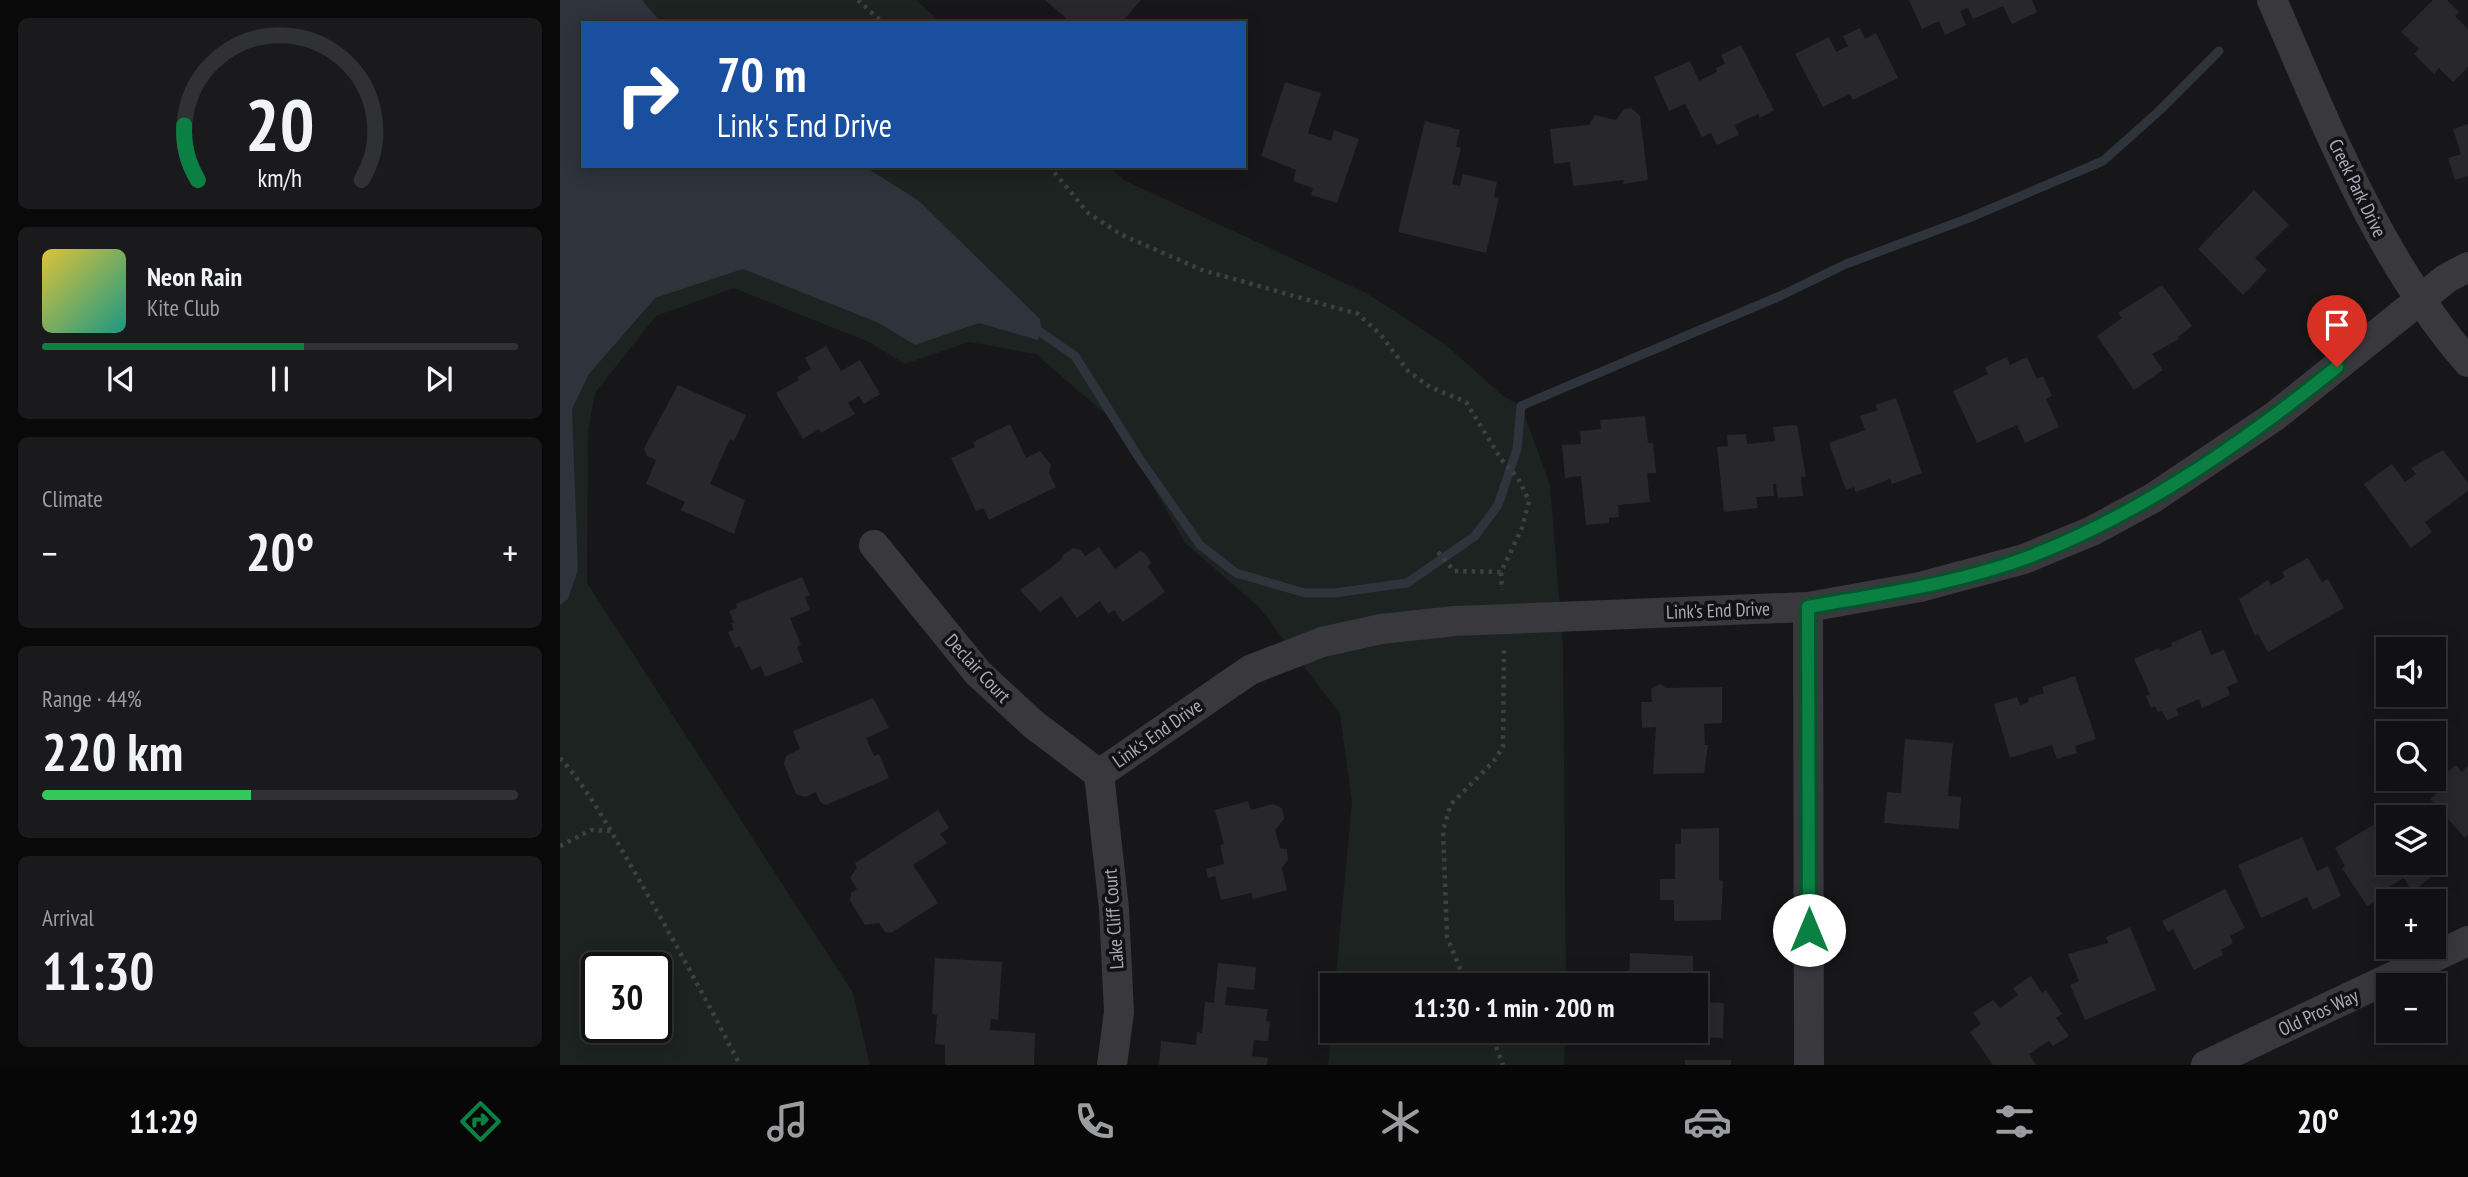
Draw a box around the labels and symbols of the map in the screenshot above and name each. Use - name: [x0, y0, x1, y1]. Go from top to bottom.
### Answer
- street label: Creek Park Drive: [2324, 135, 2392, 241]
- pin: [2307, 295, 2367, 367]
- street label: Link's End Drive: [1666, 596, 1770, 624]
- street label: Declair Court: [940, 629, 1016, 708]
- street label: Link's End Drive: [1108, 693, 1207, 773]
- street label: Lake Cliff Court: [1097, 867, 1128, 970]
- position arrow: [1772, 893, 1846, 967]
- speed limit sign: 30: [581, 952, 672, 1043]
- street label: Old Pros Way: [2274, 983, 2363, 1041]

